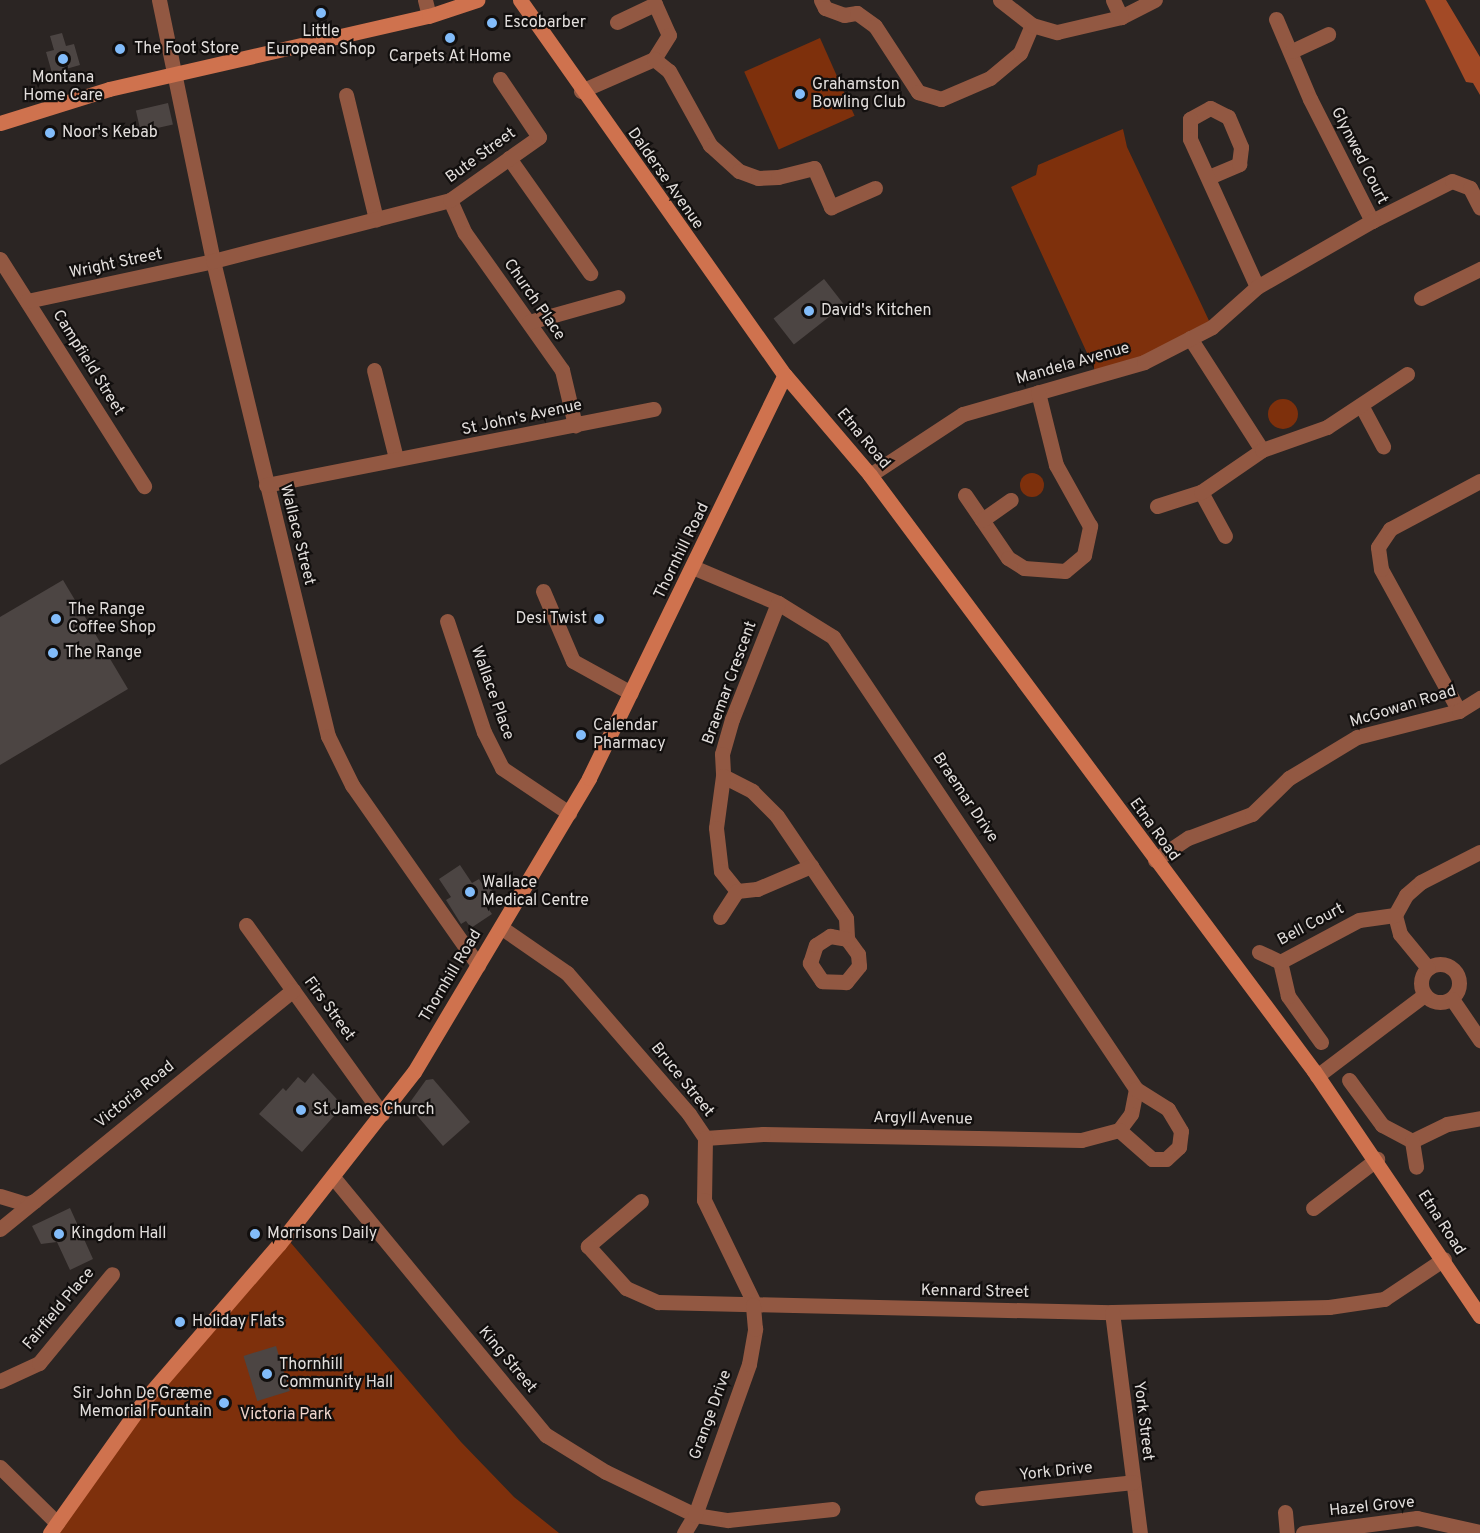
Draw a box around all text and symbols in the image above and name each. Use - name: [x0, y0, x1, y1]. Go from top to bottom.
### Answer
- marker: Little European Shop: [314, 6, 328, 20]
- place label: Escobarber: [504, 13, 586, 33]
- marker: Escobarber: [485, 16, 499, 30]
- place label: Little European Shop: [266, 22, 376, 60]
- marker: Carpets At Home: [443, 31, 457, 45]
- place label: The Foot Store: [134, 39, 239, 59]
- marker: The Foot Store: [111, 40, 129, 58]
- place label: Carpets At Home: [389, 47, 511, 67]
- marker: Montana Home Care: [56, 52, 70, 66]
- place label: Montana Home Care: [23, 68, 103, 106]
- place label: Grahamston Bowling Club: [812, 75, 906, 113]
- marker: Grahamston Bowling Club: [793, 87, 807, 101]
- street label: Glynwed Court: [1326, 104, 1392, 208]
- place label: Noor's Kebab: [62, 123, 158, 143]
- street label: Bute Street: [442, 124, 520, 188]
- street label: Dalderse Avenue: [623, 124, 707, 234]
- marker: Noor's Kebab: [43, 126, 57, 140]
- street label: Wright Street: [68, 245, 164, 283]
- street label: Church Place: [499, 256, 569, 344]
- place label: David's Kitchen: [821, 301, 931, 321]
- marker: David's Kitchen: [802, 304, 816, 318]
- street label: Campfield Street: [48, 307, 128, 419]
- street label: Mandela Avenue: [1014, 339, 1132, 389]
- street label: St John's Avenue: [460, 396, 584, 440]
- street label: Etna Road: [832, 405, 894, 473]
- street label: Wallace Street: [275, 483, 319, 587]
- street label: Thornhill Road: [650, 500, 714, 602]
- place label: The Range Coffee Shop: [68, 600, 156, 638]
- place label: Desi Twist: [515, 609, 587, 629]
- marker: The Range Coffee Shop: [49, 612, 63, 626]
- marker: Desi Twist: [592, 612, 606, 626]
- street label: Braemar Crescent: [699, 619, 761, 747]
- place label: The Range: [65, 643, 142, 663]
- street label: Wallace Place: [466, 643, 518, 743]
- marker: The Range: [46, 646, 60, 660]
- street label: McGowan Road: [1348, 682, 1458, 732]
- place label: Calendar Pharmacy: [593, 716, 666, 754]
- marker: Calendar Pharmacy: [574, 728, 588, 742]
- street label: Braemar Drive: [928, 750, 1002, 846]
- street label: Etna Road: [1125, 795, 1183, 865]
- place label: Wallace Medical Centre: [482, 873, 589, 911]
- marker: Wallace Medical Centre: [463, 885, 477, 899]
- street label: Bell Court: [1275, 900, 1347, 950]
- street label: Thornhill Road: [416, 926, 486, 1026]
- street label: Firs Street: [299, 973, 359, 1045]
- street label: Bruce Street: [646, 1039, 718, 1121]
- street label: Victoria Road: [91, 1057, 179, 1133]
- place label: St James Church: [313, 1100, 434, 1120]
- marker: St James Church: [294, 1103, 308, 1117]
- street label: Argyll Avenue: [873, 1109, 973, 1129]
- street label: Etna Road: [1413, 1187, 1469, 1259]
- place label: Kingdom Hall: [71, 1224, 166, 1244]
- place label: Morrisons Daily: [267, 1224, 377, 1244]
- marker: Kingdom Hall: [52, 1227, 66, 1241]
- marker: Morrisons Daily: [248, 1227, 262, 1241]
- street label: Fairfield Place: [19, 1264, 99, 1354]
- street label: Kennard Street: [921, 1281, 1029, 1303]
- place label: Holiday Flats: [192, 1312, 285, 1332]
- marker: Holiday Flats: [173, 1315, 187, 1329]
- street label: King Street: [474, 1323, 540, 1397]
- place label: Thornhill Community Hall: [279, 1355, 393, 1393]
- marker: Thornhill Community Hall: [260, 1367, 274, 1381]
- street label: Grange Drive: [686, 1368, 736, 1462]
- street label: York Street: [1129, 1380, 1157, 1462]
- place label: Sir John De Græme Memorial Fountain: [72, 1384, 212, 1422]
- marker: Sir John De Græme Memorial Fountain: [217, 1396, 231, 1410]
- park label: Victoria Park: [240, 1405, 332, 1425]
- street label: York Drive: [1018, 1459, 1094, 1485]
- street label: Hazel Grove: [1328, 1493, 1416, 1521]

